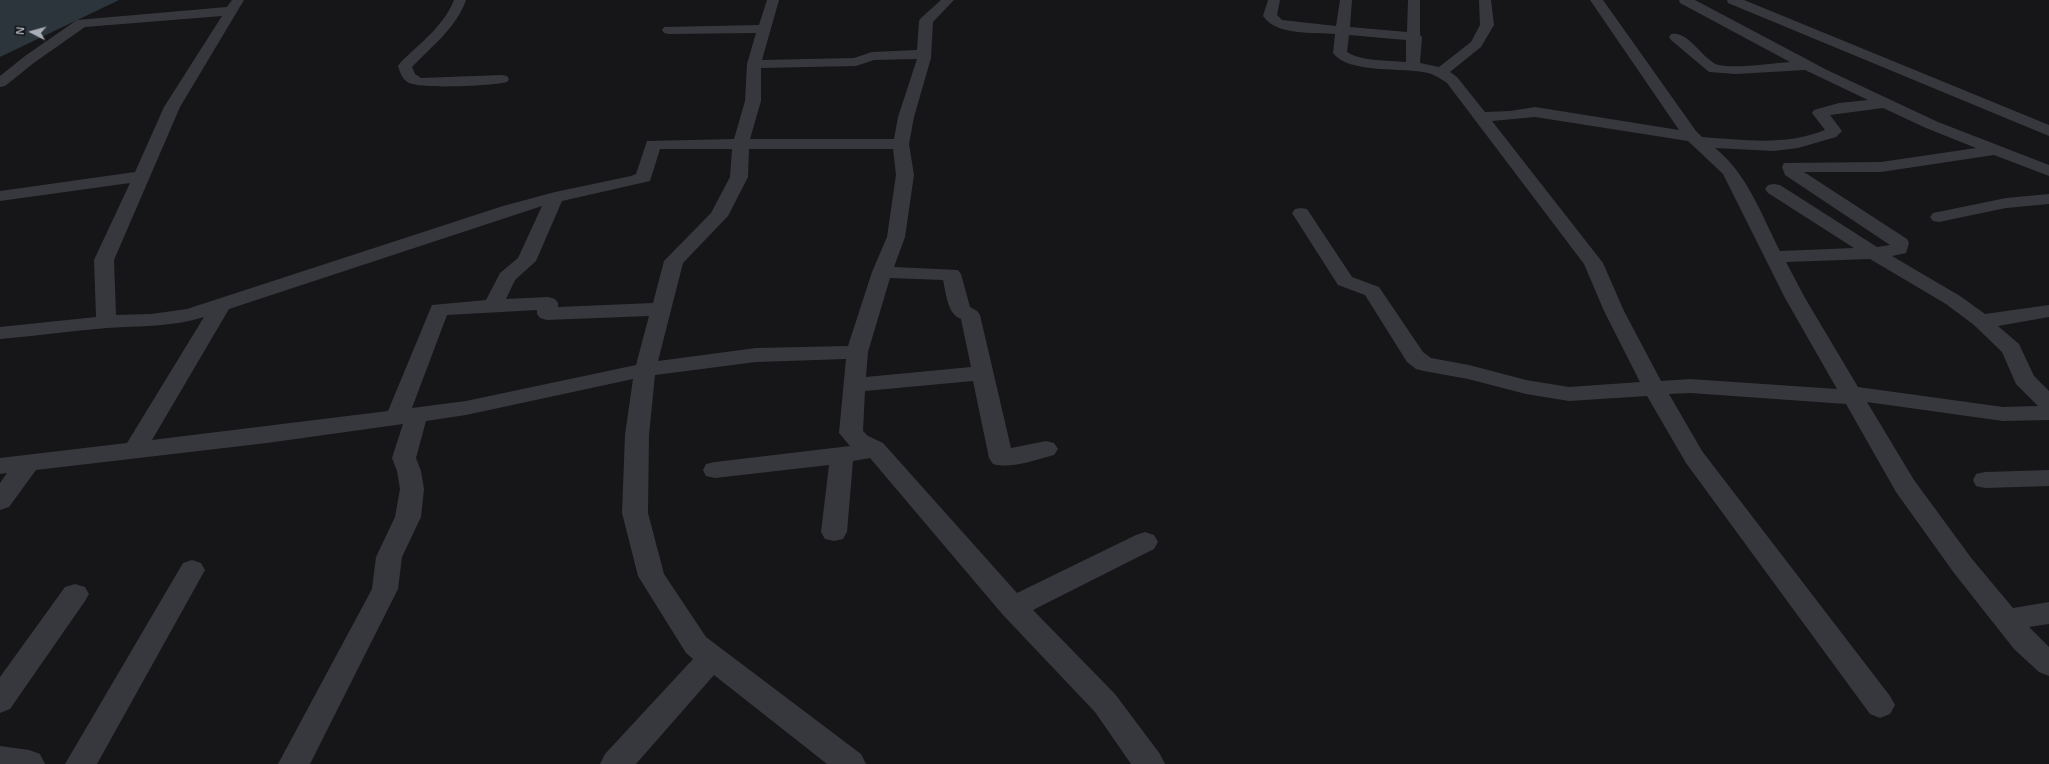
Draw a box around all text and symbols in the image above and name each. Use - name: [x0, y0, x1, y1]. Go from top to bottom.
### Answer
- north arrow: [12, 12, 52, 52]
- text: N: [14, 26, 26, 35]

